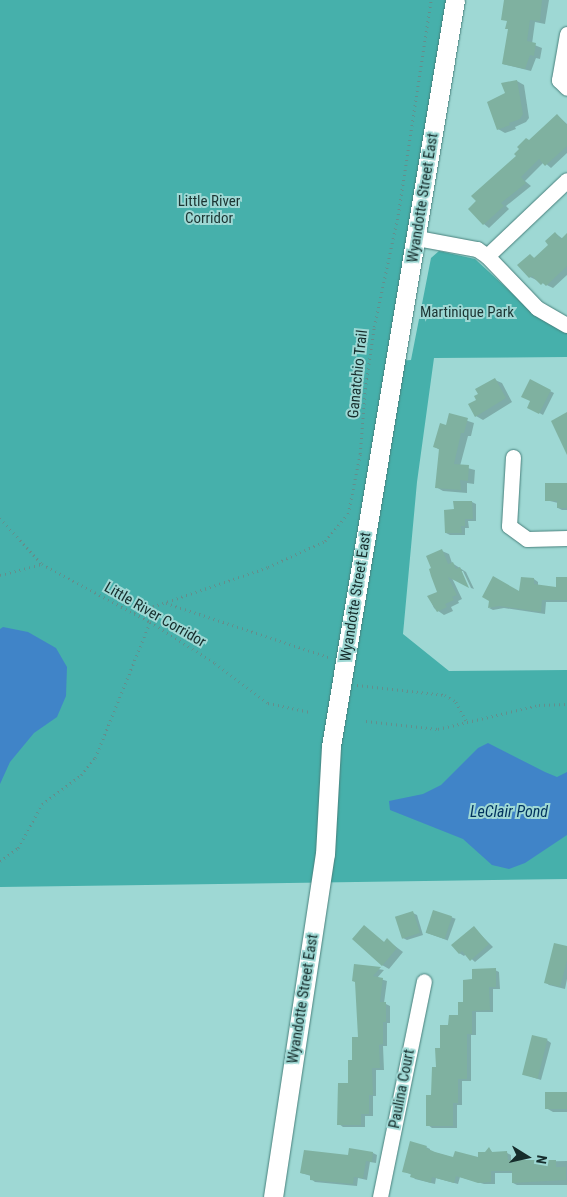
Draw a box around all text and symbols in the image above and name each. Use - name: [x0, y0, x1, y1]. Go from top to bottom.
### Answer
- street label: Wyandotte Street East: [404, 132, 442, 264]
- park label: Little River Corridor: [178, 192, 240, 227]
- park label: Martinique Park: [420, 304, 514, 322]
- street label: Ganatchio Trail: [344, 329, 372, 419]
- street label: Wyandotte Street East: [337, 531, 375, 663]
- street label: Little River Corridor: [101, 579, 209, 651]
- water label: LeClair Pond: [470, 802, 548, 822]
- street label: Wyandotte Street East: [284, 933, 322, 1065]
- street label: Paulina Court: [386, 1048, 418, 1130]
- north arrow: [502, 1132, 552, 1182]
- text: N: [533, 1154, 550, 1165]

